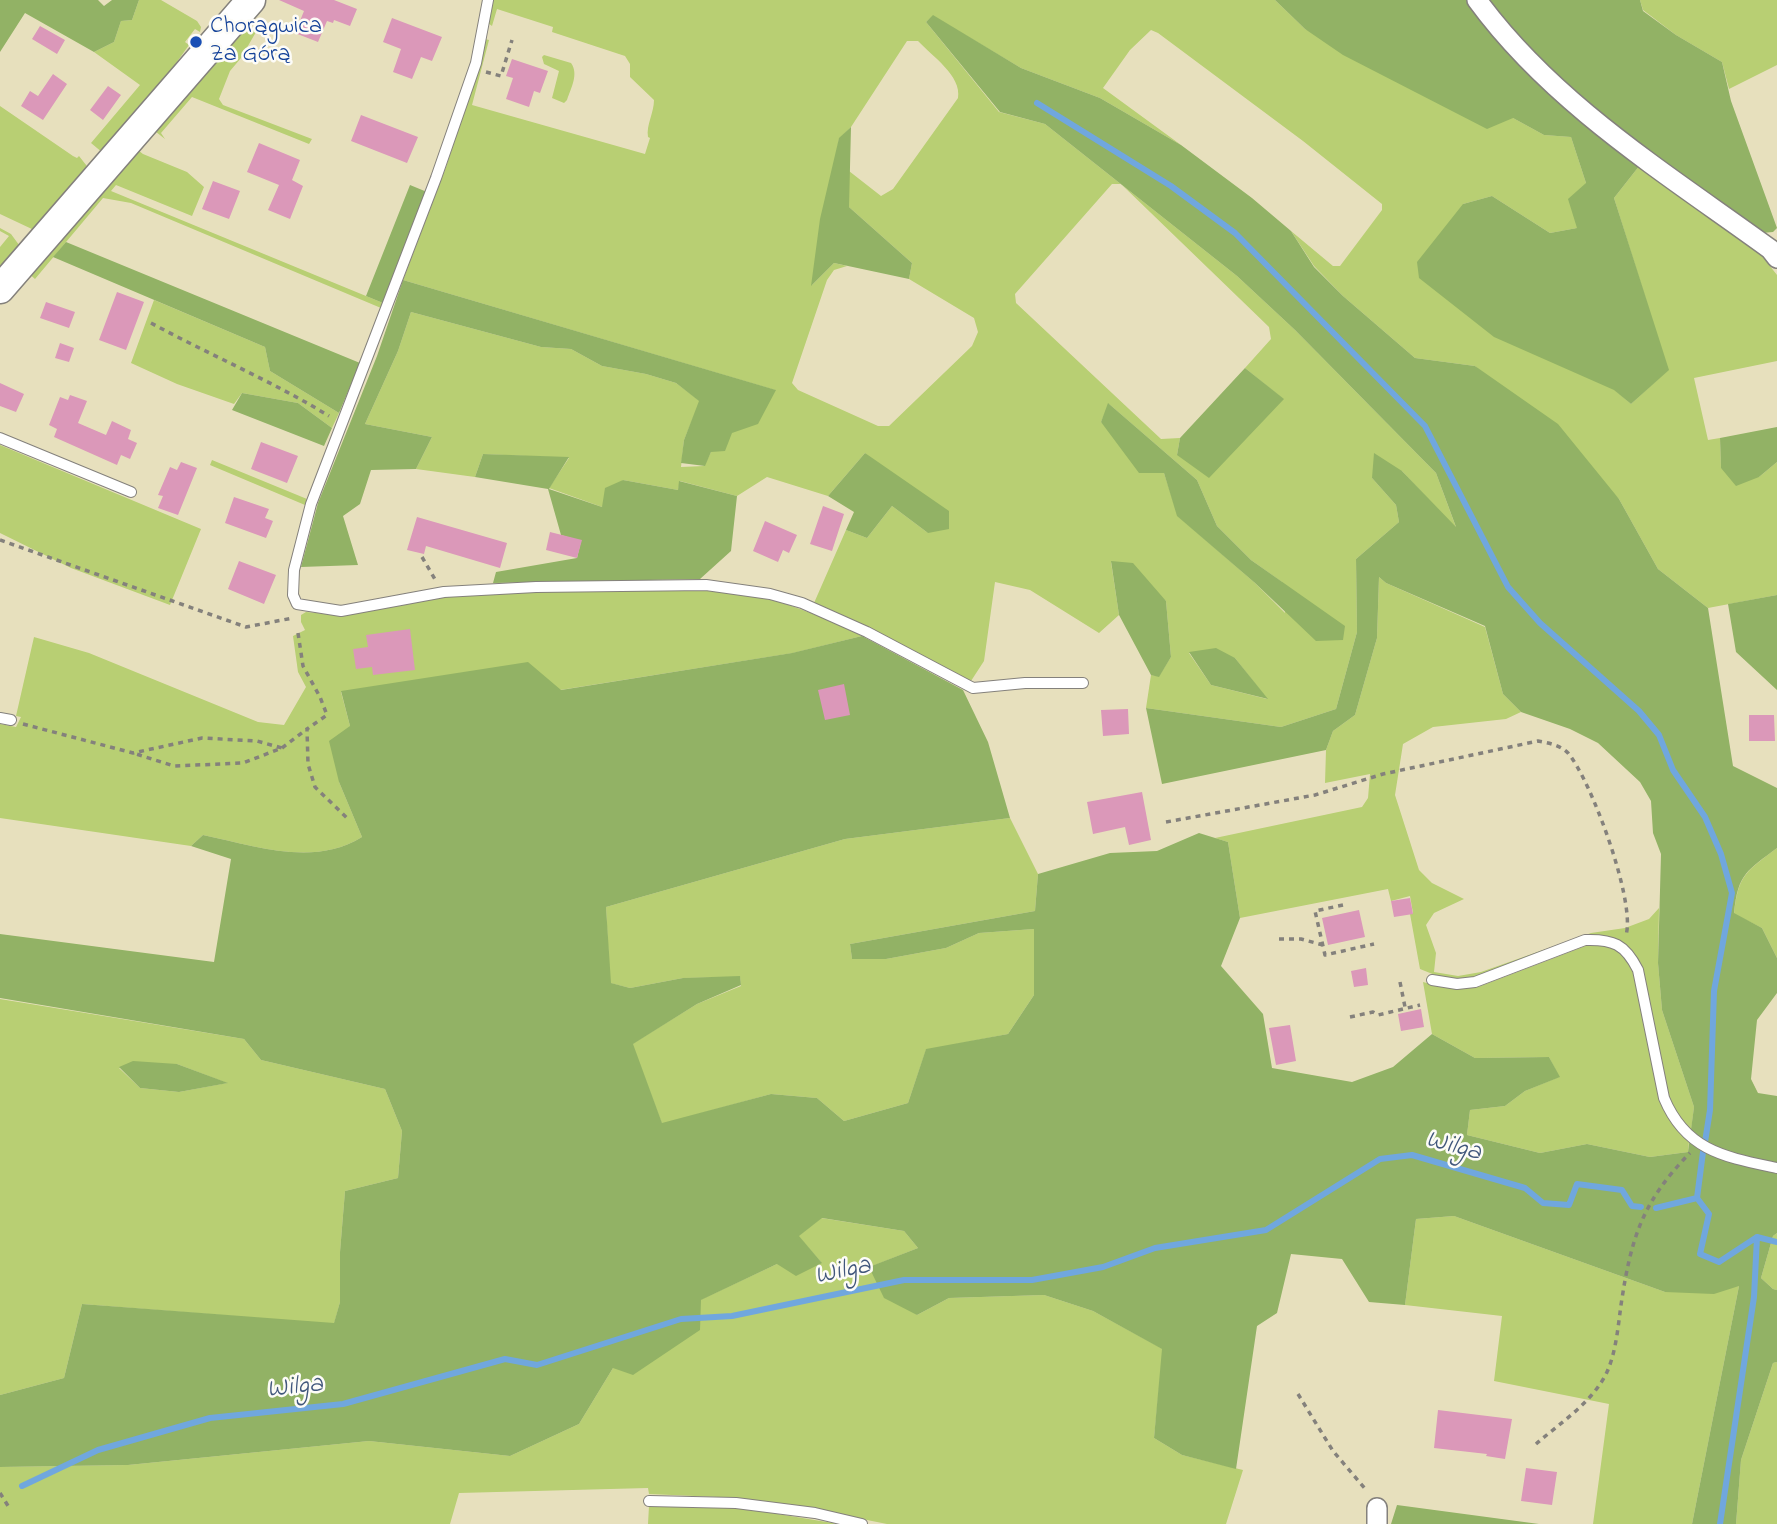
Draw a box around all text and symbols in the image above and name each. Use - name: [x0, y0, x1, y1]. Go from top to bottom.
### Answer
- place label: Chorągwica Za Górą: [210, 14, 322, 70]
- marker: Chorągwica Za Górą: [188, 34, 204, 50]
- water label: Wilga: [1422, 1126, 1484, 1170]
- water label: Wilga: [812, 1252, 874, 1294]
- water label: Wilga: [265, 1371, 325, 1407]

